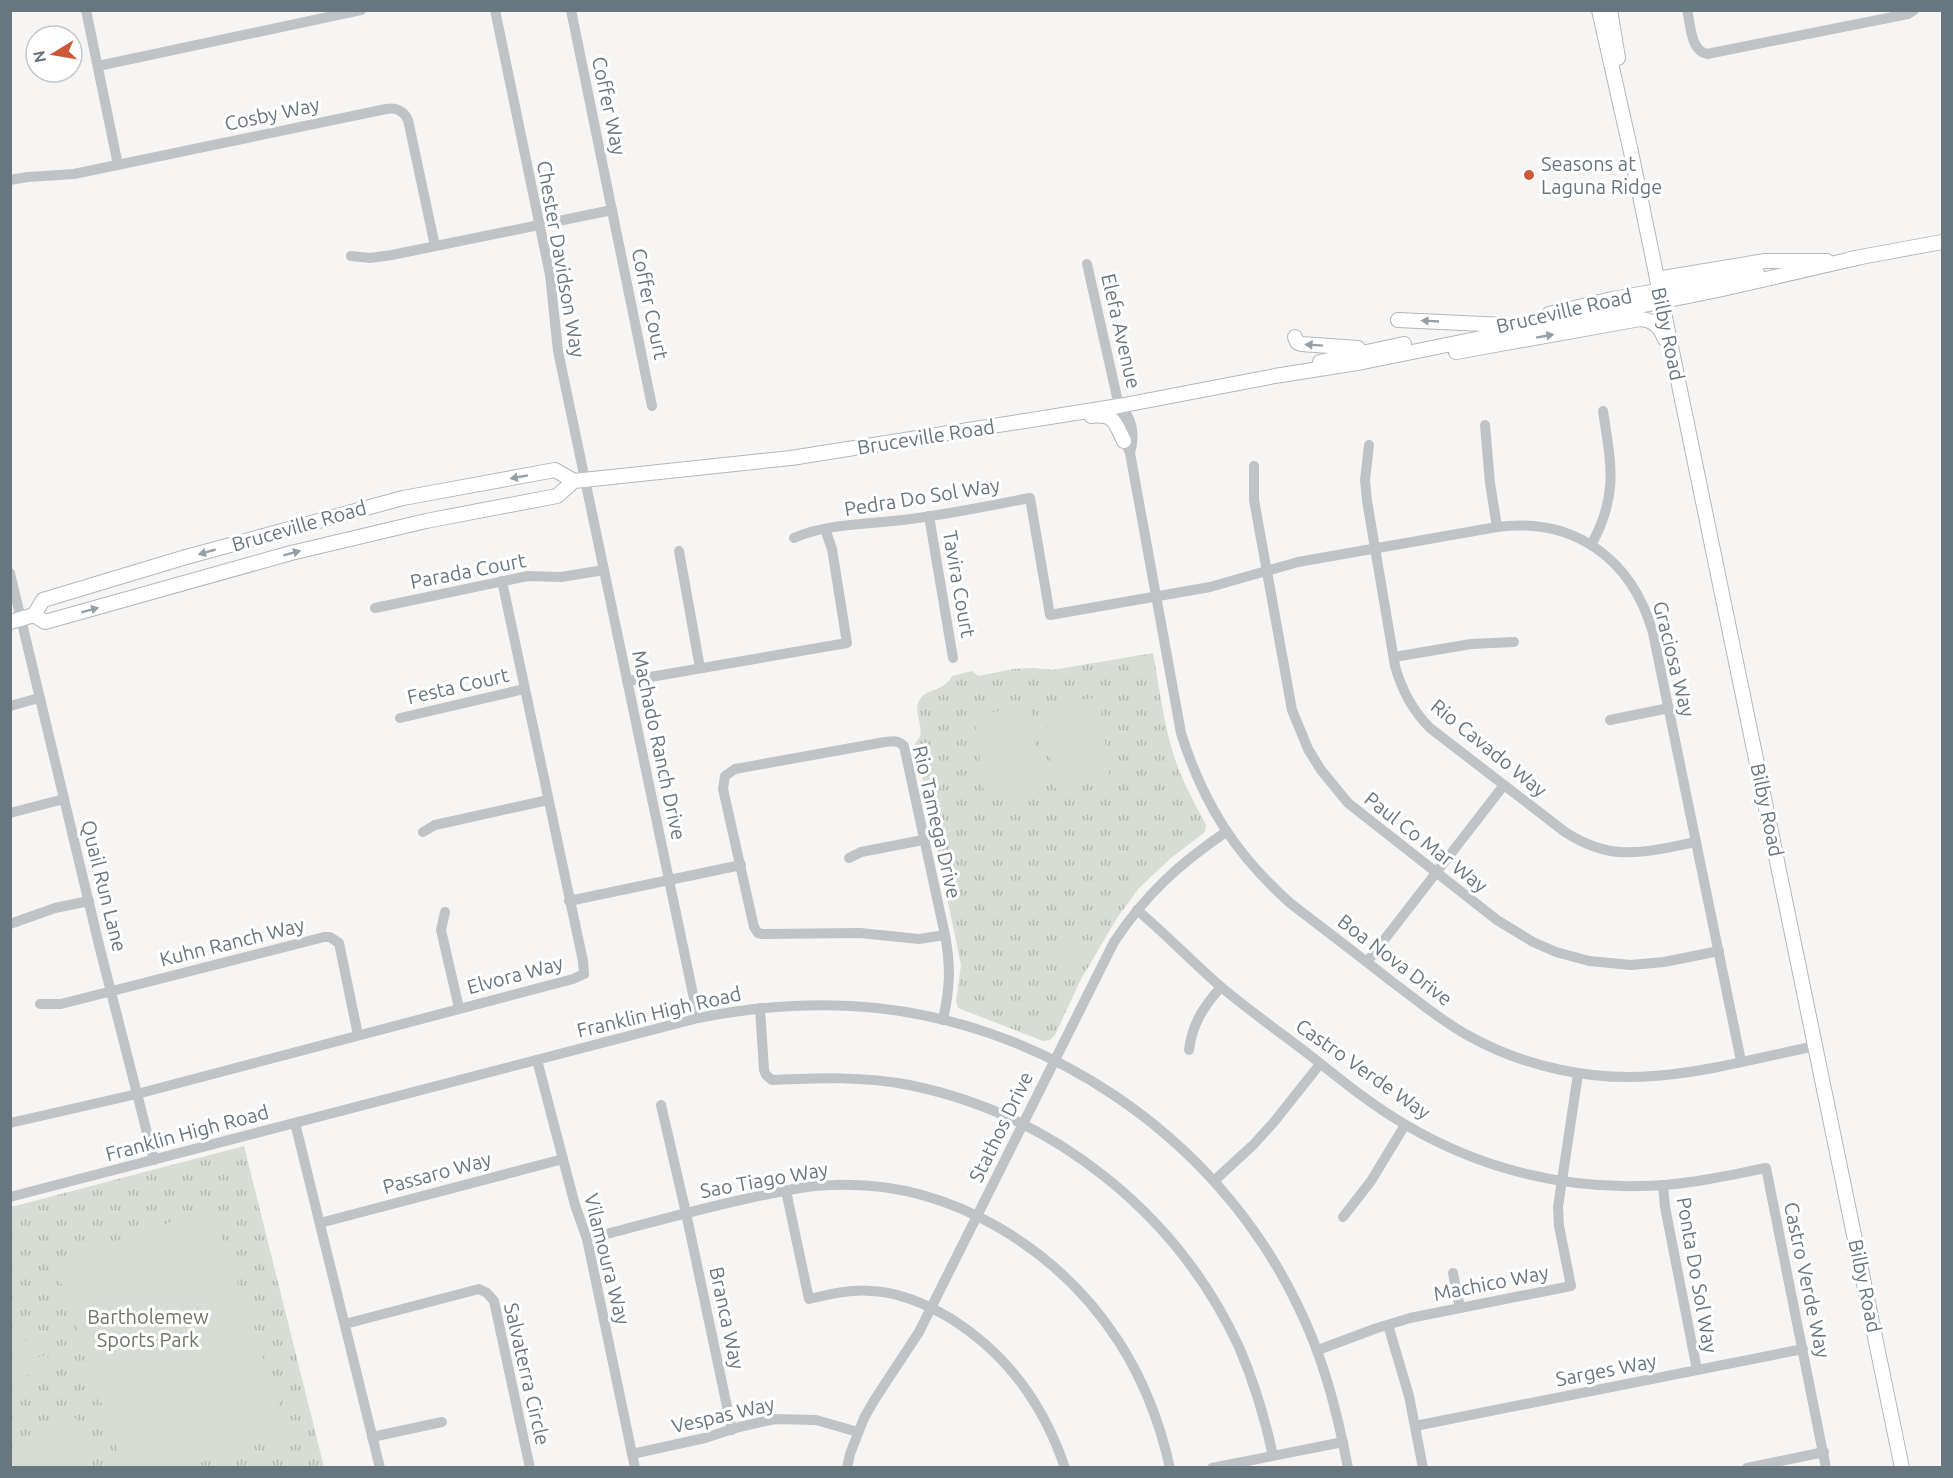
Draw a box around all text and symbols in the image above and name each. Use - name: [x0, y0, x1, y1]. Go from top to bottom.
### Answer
- north arrow: [24, 24, 84, 84]
- text: N: [29, 49, 49, 64]
- street label: Coffer Way: [588, 54, 631, 158]
- street label: Cosby Way: [222, 92, 322, 135]
- place label: Seasons at Laguna Ridge: [1541, 152, 1662, 198]
- street label: Chester Davidson Way: [533, 159, 590, 359]
- marker: Seasons at Laguna Ridge: [1522, 168, 1536, 182]
- street label: Coffer Court: [627, 246, 674, 362]
- street label: Elefa Avenue: [1097, 271, 1146, 391]
- street label: Bruceville Road: [1494, 284, 1634, 337]
- street label: Bilby Road: [1647, 285, 1690, 383]
- one-way arrow: [1421, 317, 1440, 326]
- one-way arrow: [1536, 331, 1555, 340]
- one-way arrow: [1304, 340, 1323, 350]
- street label: Bruceville Road: [856, 414, 996, 459]
- one-way arrow: [509, 473, 528, 482]
- street label: Pedra Do Sol Way: [843, 473, 1002, 520]
- street label: Bruceville Road: [229, 495, 369, 556]
- street label: Tavira Court: [939, 529, 980, 639]
- one-way arrow: [198, 548, 216, 557]
- one-way arrow: [283, 548, 301, 558]
- street label: Parada Court: [408, 548, 528, 593]
- street label: Graciosa Way: [1649, 599, 1700, 720]
- one-way arrow: [81, 604, 99, 614]
- street label: Machado Ranch Drive: [628, 648, 691, 842]
- street label: Festa Court: [405, 663, 511, 708]
- street label: Rio Cavado Way: [1427, 694, 1552, 802]
- street label: Rio Tamega Drive: [909, 743, 966, 901]
- street label: Bilby Road: [1746, 761, 1789, 859]
- street label: Paul Co Mar Way: [1360, 786, 1493, 897]
- street label: Quail Run Lane: [77, 818, 132, 954]
- street label: Boa Nova Drive: [1334, 909, 1457, 1010]
- street label: Kuhn Ranch Way: [157, 912, 307, 971]
- street label: Elvora Way: [464, 951, 566, 998]
- street label: Franklin High Road: [574, 981, 743, 1042]
- street label: Castro Verde Way: [1292, 1014, 1435, 1124]
- street label: Stathos Drive: [964, 1068, 1037, 1186]
- street label: Franklin High Road: [103, 1100, 271, 1165]
- street label: Passaro Way: [380, 1147, 494, 1198]
- street label: Sao Tiago Way: [698, 1157, 830, 1202]
- street label: Vilamoura Way: [580, 1191, 635, 1327]
- street label: Ponta Do Sol Way: [1672, 1195, 1723, 1355]
- street label: Castro Verde Way: [1780, 1200, 1835, 1360]
- street label: Bilby Road: [1844, 1237, 1887, 1335]
- street label: Machico Way: [1431, 1260, 1551, 1305]
- street label: Branca Way: [705, 1265, 750, 1372]
- street label: Salvaterra Circle: [500, 1301, 555, 1447]
- park label: Bartholemew Sports Park: [87, 1305, 209, 1351]
- street label: Sarges Way: [1554, 1348, 1659, 1391]
- street label: Vespas Way: [669, 1391, 777, 1438]

